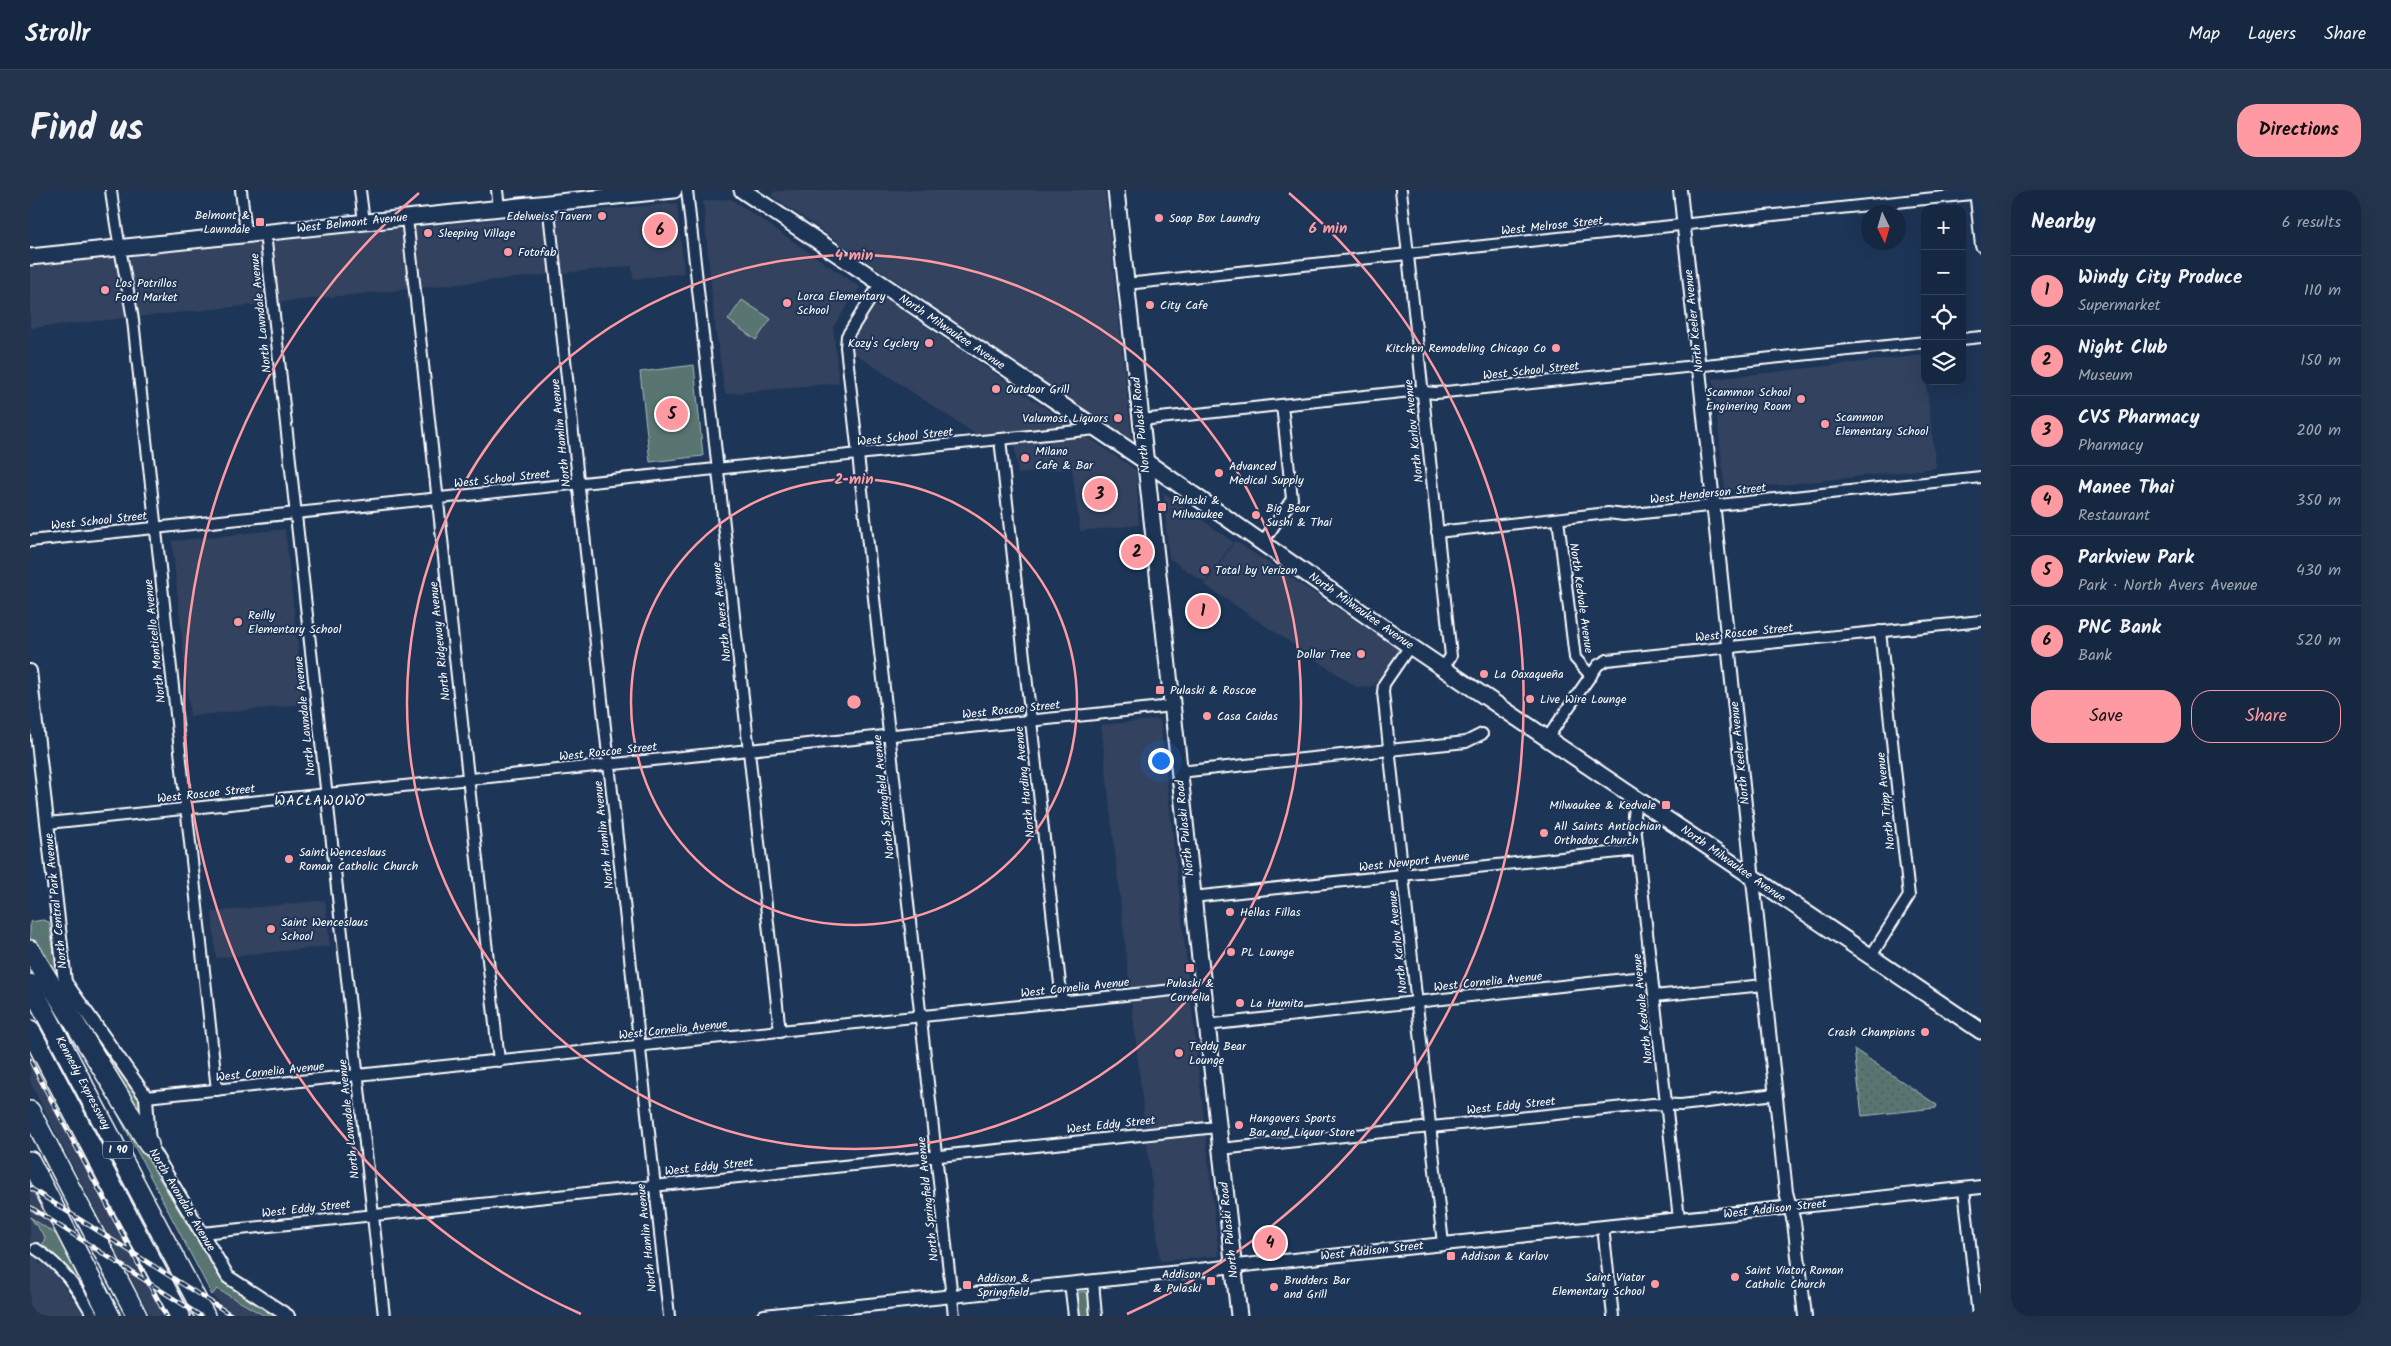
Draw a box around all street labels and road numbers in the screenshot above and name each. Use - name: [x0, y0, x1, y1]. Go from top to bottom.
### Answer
- street label: West Belmont Avenue: [296, 208, 409, 238]
- street label: West Melrose Street: [1500, 211, 1604, 241]
- street label: North Lawndale Avenue: [245, 252, 277, 374]
- street label: North Keeler Avenue: [1679, 268, 1709, 374]
- street label: North Milwaukee Avenue: [895, 289, 1010, 375]
- street label: West School Street: [1482, 356, 1580, 385]
- street label: North Pulaski Road: [1126, 375, 1156, 474]
- street label: North Hamlin Avenue: [546, 377, 576, 488]
- street label: North Karlov Avenue: [1399, 378, 1429, 484]
- street label: West School Street: [856, 422, 954, 451]
- street label: West School Street: [453, 464, 551, 493]
- street label: West Henderson Street: [1649, 478, 1767, 510]
- street label: West School Street: [50, 506, 148, 535]
- street label: North Kedvale Avenue: [1564, 542, 1598, 655]
- street label: North Avers Avenue: [707, 560, 737, 663]
- street label: North Milwaukee Avenue: [1304, 567, 1418, 655]
- street label: North Monticello Avenue: [139, 578, 171, 704]
- street label: North Ridgeway Avenue: [424, 580, 456, 702]
- street label: West Roscoe Street: [1694, 618, 1794, 648]
- street label: North Lawndale Avenue: [289, 655, 321, 777]
- street label: West Roscoe Street: [961, 695, 1061, 725]
- street label: North Keeler Avenue: [1725, 700, 1755, 806]
- street label: North Harding Avenue: [1010, 725, 1040, 839]
- street label: North Springfield Avenue: [868, 733, 900, 860]
- street label: West Roscoe Street: [558, 737, 658, 767]
- street label: North Tripp Avenue: [1871, 751, 1901, 851]
- street label: North Pulaski Road: [1170, 778, 1200, 877]
- street label: West Roscoe Street: [156, 779, 256, 809]
- street label: North Hamlin Avenue: [589, 779, 619, 890]
- street label: North Milwaukee Avenue: [1676, 820, 1790, 908]
- street label: North Central Park Avenue: [39, 832, 73, 970]
- street label: West Newport Avenue: [1358, 847, 1471, 877]
- street label: North Karlov Avenue: [1383, 889, 1413, 995]
- street label: North Kedvale Avenue: [1628, 952, 1658, 1065]
- street label: West Cornelia Avenue: [1433, 967, 1544, 997]
- street label: West Cornelia Avenue: [1020, 973, 1131, 1003]
- street label: West Cornelia Avenue: [618, 1015, 729, 1045]
- street label: Kennedy Expressway: [50, 1033, 116, 1134]
- street label: West Cornelia Avenue: [215, 1057, 326, 1087]
- street label: North Lawndale Avenue: [333, 1058, 365, 1180]
- street label: West Eddy Street: [1466, 1092, 1557, 1120]
- street label: West Eddy Street: [1066, 1111, 1157, 1139]
- street label: North Springfield Avenue: [912, 1135, 944, 1262]
- road number: I 90: [103, 1142, 133, 1158]
- street label: North Avondale Avenue: [144, 1145, 221, 1256]
- street label: West Eddy Street: [664, 1153, 755, 1181]
- street label: North Pulaski Road: [1214, 1180, 1244, 1279]
- street label: North Hamlin Avenue: [632, 1182, 662, 1293]
- street label: West Addison Street: [1722, 1194, 1828, 1224]
- street label: West Eddy Street: [261, 1195, 352, 1223]
- street label: West Addison Street: [1319, 1236, 1425, 1266]

